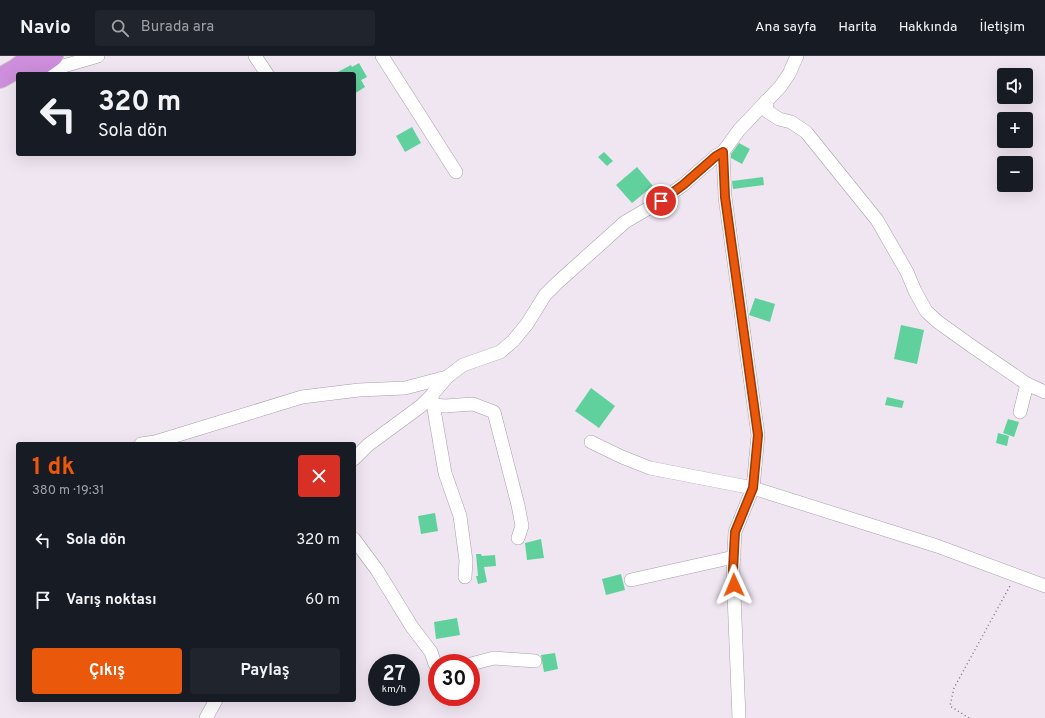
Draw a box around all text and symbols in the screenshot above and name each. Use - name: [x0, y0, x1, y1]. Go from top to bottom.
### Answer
- search box: [95, 10, 375, 46]
- text: Navio: [20, 16, 71, 40]
- icon: search: [109, 17, 131, 39]
- text: Burada ara: [141, 18, 214, 37]
- text: Ana sayfa: [755, 19, 816, 36]
- text: Harita: [838, 19, 877, 36]
- text: Hakkında: [899, 19, 957, 36]
- text: İletişim: [979, 19, 1025, 36]
- map controls: [997, 68, 1033, 192]
- button: sound: [997, 68, 1033, 104]
- text: 320 m: [98, 85, 181, 121]
- icon: left: [32, 88, 84, 140]
- button: +: [997, 112, 1033, 148]
- text: Sola dön: [98, 120, 167, 143]
- button: −: [997, 156, 1033, 192]
- pin: [644, 184, 678, 218]
- icon: arrive: [650, 190, 672, 212]
- text: 1 dk: [32, 453, 75, 483]
- button: close: [298, 455, 340, 497]
- text: 380 m · 19:31: [32, 483, 104, 499]
- icon: left: [32, 529, 54, 551]
- text: Sola dön: [66, 531, 126, 550]
- text: 320 m: [296, 531, 340, 550]
- position arrow: [713, 564, 755, 606]
- icon: arrive: [32, 589, 54, 611]
- text: Varış noktası: [66, 591, 157, 610]
- text: 60 m: [305, 591, 340, 610]
- button: Çıkış: [32, 648, 182, 694]
- button: Paylaş: [190, 648, 340, 694]
- speed limit sign: 30: [428, 654, 480, 706]
- text: 27: [383, 662, 405, 688]
- text: km/h: [382, 683, 406, 696]

